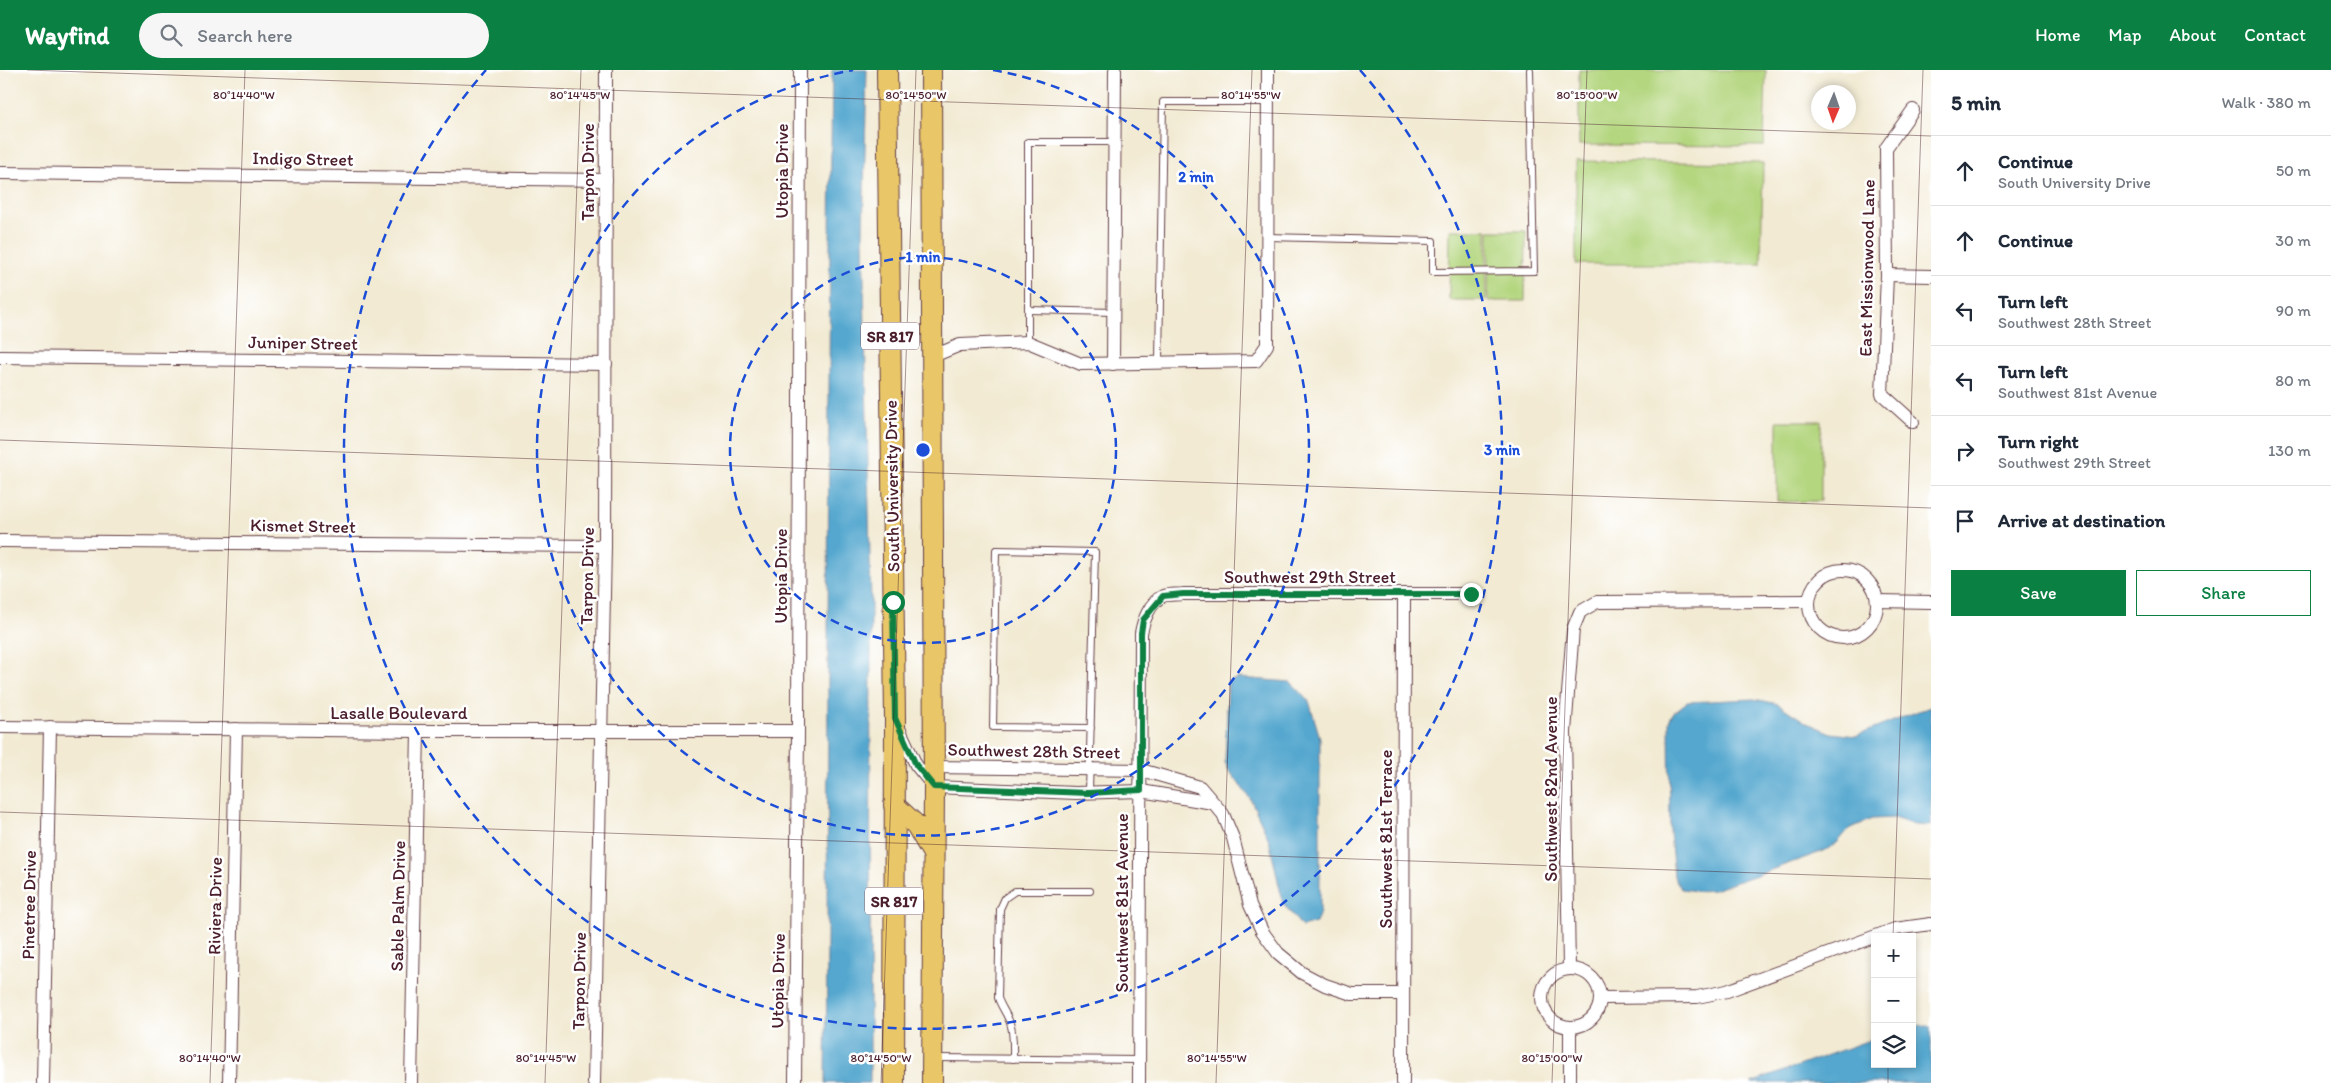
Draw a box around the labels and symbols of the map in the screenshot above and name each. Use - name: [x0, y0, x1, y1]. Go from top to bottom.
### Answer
- north arrow: [1811, 85, 1856, 130]
- text: 80°14'40"W: [213, 88, 275, 102]
- text: 80°14'45"W: [550, 88, 610, 102]
- text: 80°14'50"W: [886, 88, 946, 102]
- text: 80°14'55"W: [1221, 88, 1281, 102]
- text: 80°15'00"W: [1556, 88, 1618, 102]
- street label: Tarpon Drive: [577, 123, 599, 221]
- street label: Utopia Drive: [771, 123, 793, 219]
- street label: Indigo Street: [252, 147, 354, 171]
- text: 2 min: [1178, 168, 1215, 186]
- street label: East Missionwood Lane: [1854, 179, 1880, 357]
- text: 1 min: [906, 248, 941, 266]
- road number: SR 817: [861, 322, 919, 350]
- street label: Juniper Street: [248, 331, 358, 355]
- street label: South University Drive: [879, 400, 905, 572]
- centre of rings: [914, 441, 932, 459]
- text: 3 min: [1484, 441, 1521, 459]
- street label: Kismet Street: [250, 514, 356, 538]
- street label: Tarpon Drive: [575, 527, 599, 625]
- street label: Utopia Drive: [770, 528, 792, 624]
- street label: Southwest 29th Street: [1224, 566, 1396, 588]
- route end: [1460, 583, 1483, 606]
- route start: [882, 591, 905, 614]
- street label: Southwest 82nd Avenue: [1540, 696, 1562, 882]
- street label: Lasalle Boulevard: [330, 702, 468, 724]
- street label: Southwest 28th Street: [948, 738, 1121, 764]
- street label: Southwest 81st Terrace: [1375, 750, 1397, 928]
- street label: Southwest 81st Avenue: [1111, 813, 1133, 993]
- street label: Sable Palm Drive: [386, 840, 410, 972]
- street label: Pinetree Drive: [17, 850, 41, 960]
- street label: Riviera Drive: [203, 857, 227, 955]
- road number: SR 817: [865, 888, 923, 914]
- street label: Tarpon Drive: [567, 932, 591, 1030]
- street label: Utopia Drive: [766, 933, 790, 1029]
- text: 80°14'40"W: [179, 1051, 241, 1065]
- text: 80°14'45"W: [516, 1051, 576, 1065]
- text: 80°14'50"W: [851, 1051, 911, 1065]
- text: 80°14'55"W: [1187, 1051, 1247, 1065]
- text: 80°15'00"W: [1521, 1051, 1583, 1065]

